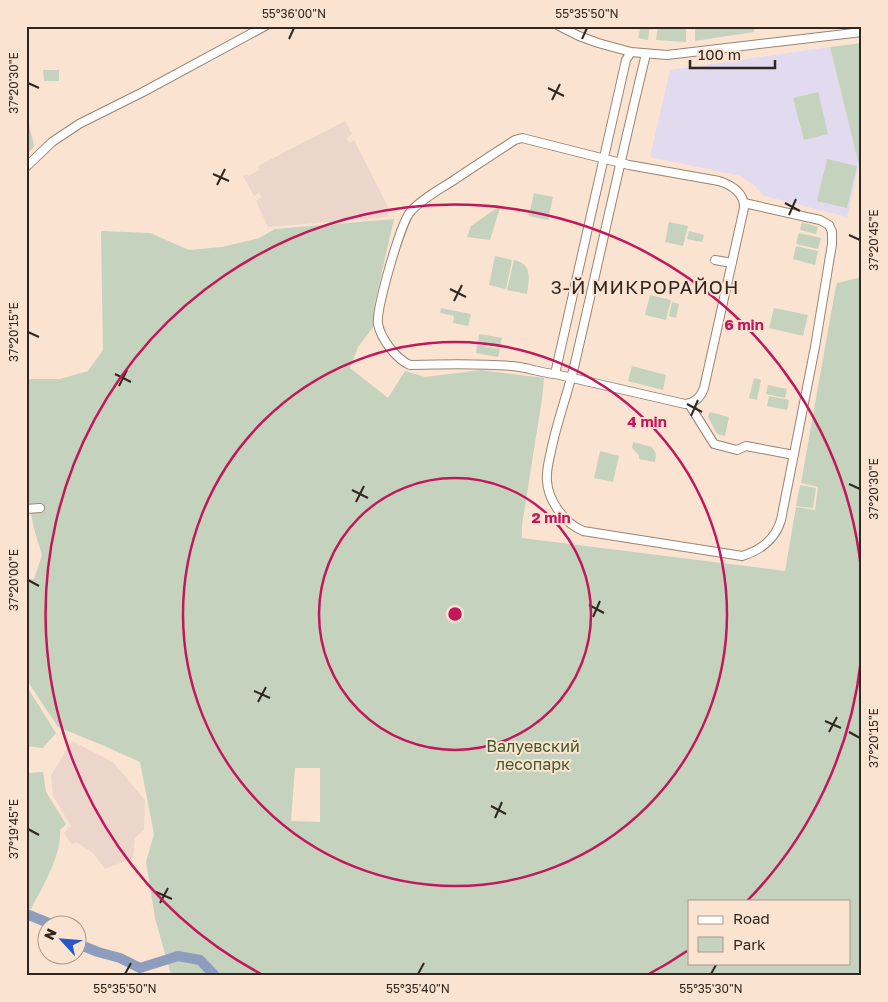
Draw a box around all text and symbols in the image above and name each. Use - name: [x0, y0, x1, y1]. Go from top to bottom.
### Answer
- text: 55°36'00"N: [262, 6, 326, 21]
- text: 55°35'50"N: [555, 6, 619, 21]
- scale bar: [690, 38, 776, 70]
- text: 100 m: [698, 45, 741, 63]
- text: 37°20'30"E: [6, 52, 21, 114]
- text: 37°20'45"E: [866, 209, 881, 271]
- district label: 3-Й МИКРОРАЙОН: [551, 275, 739, 298]
- text: 37°20'15"E: [6, 302, 21, 362]
- text: 6 min: [724, 315, 764, 333]
- text: 4 min: [627, 412, 667, 430]
- text: 37°20'30"E: [866, 458, 881, 520]
- text: 2 min: [531, 508, 571, 526]
- text: 37°20'00"E: [6, 549, 21, 611]
- centre of rings: [446, 605, 464, 623]
- text: 37°20'15"E: [866, 708, 881, 768]
- park label: Валуевский лесопарк: [486, 736, 580, 774]
- text: 37°19'45"E: [6, 799, 21, 859]
- legend: [688, 900, 850, 964]
- text: Road: [733, 909, 770, 927]
- north arrow: [38, 914, 88, 964]
- text: N: [40, 926, 60, 943]
- text: Park: [733, 935, 766, 953]
- text: 55°35'50"N: [93, 981, 157, 996]
- text: 55°35'40"N: [386, 981, 450, 996]
- text: 55°35'30"N: [679, 981, 743, 996]

